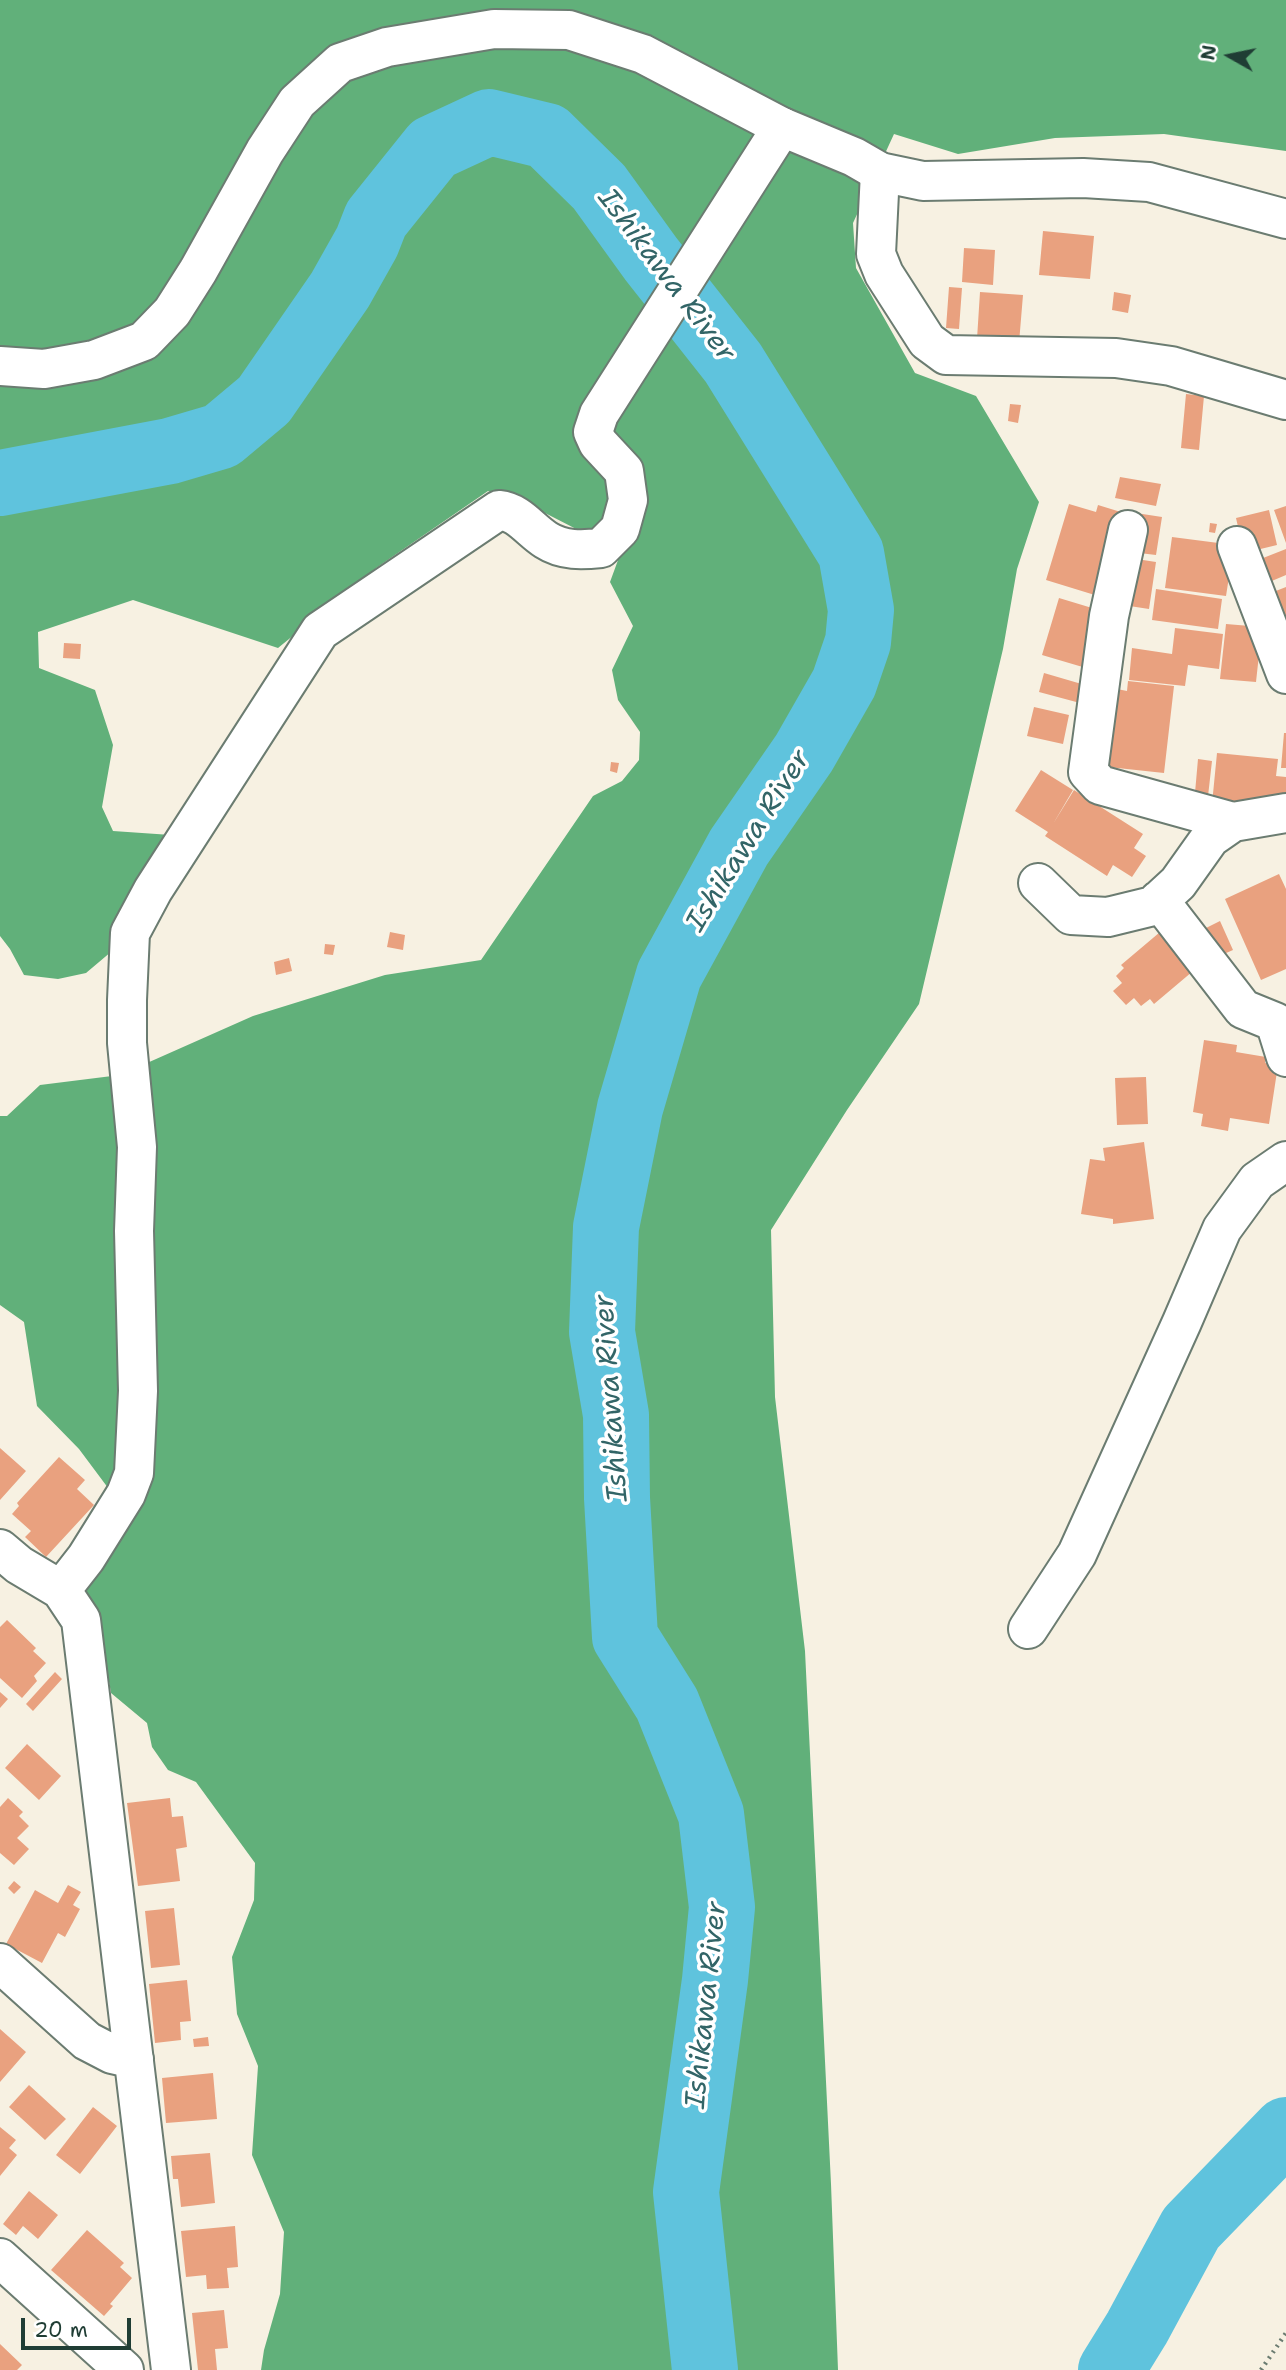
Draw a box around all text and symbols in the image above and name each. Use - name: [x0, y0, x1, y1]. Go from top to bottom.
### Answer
- north arrow: [1195, 21, 1265, 91]
- text: N: [1195, 43, 1222, 62]
- water label: Ishikawa River: [590, 183, 742, 369]
- water label: Ishikawa River: [680, 744, 818, 938]
- water label: Ishikawa River: [588, 1293, 636, 1503]
- water label: Ishikawa River: [679, 1900, 735, 2110]
- scale bar: [24, 2304, 135, 2348]
- text: 20 m: [34, 2316, 88, 2344]

